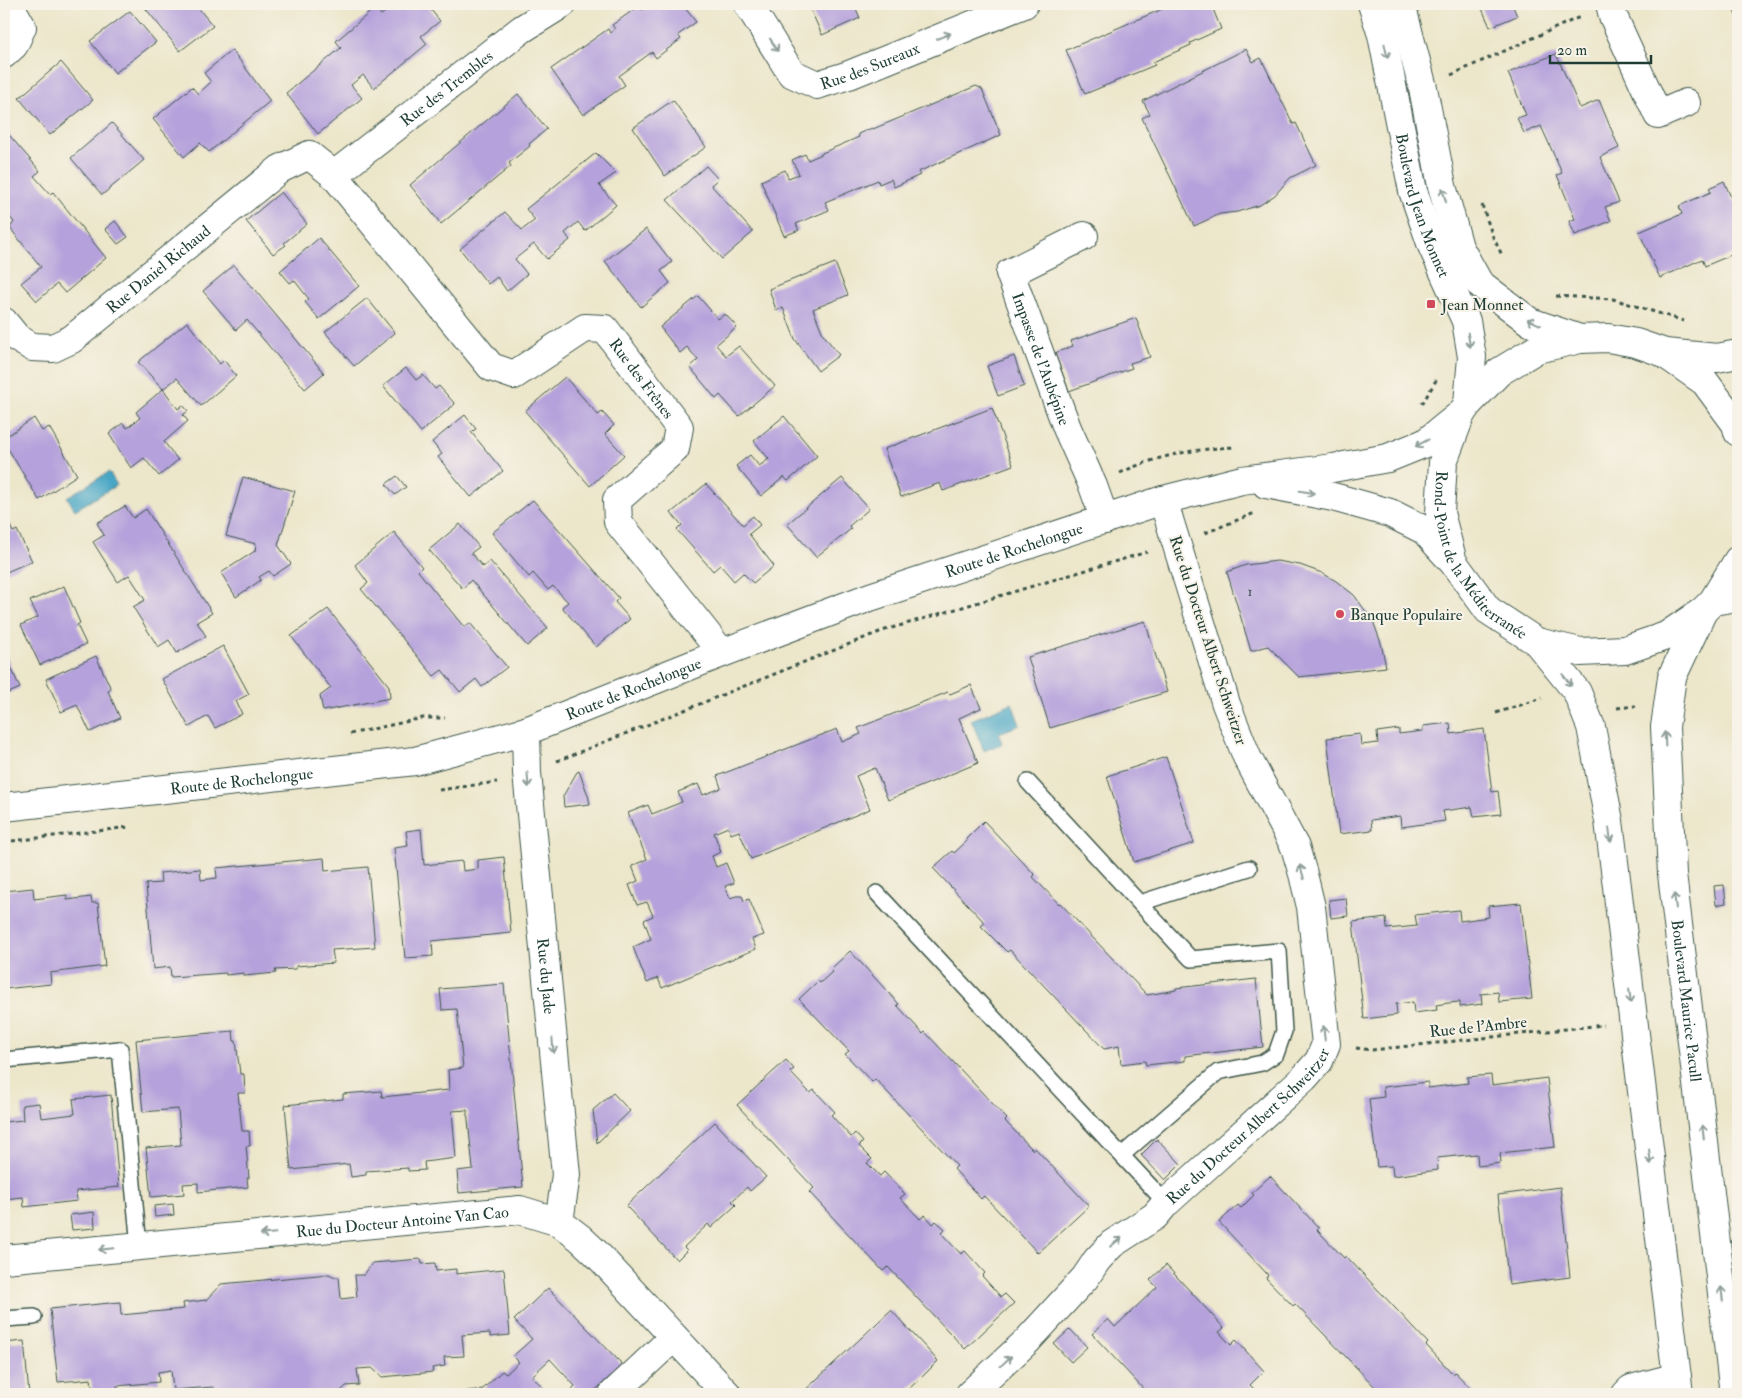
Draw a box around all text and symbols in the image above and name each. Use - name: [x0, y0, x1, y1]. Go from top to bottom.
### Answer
- one-way arrow: [936, 31, 951, 41]
- scale bar: [1550, 32, 1651, 64]
- one-way arrow: [768, 38, 779, 52]
- street label: Rue des Sureaux: [818, 38, 923, 94]
- text: 20 m: [1557, 41, 1587, 60]
- one-way arrow: [1381, 42, 1391, 58]
- street label: Rue des Trembles: [396, 46, 497, 131]
- street label: Boulevard Jean Monnet: [1391, 132, 1454, 281]
- one-way arrow: [1439, 188, 1449, 204]
- street label: Rue Daniel Richaud: [102, 221, 215, 318]
- street label: Impasse de l'Aubépine: [1007, 290, 1074, 429]
- place label: Jean Monnet: [1440, 295, 1523, 316]
- marker: Jean Monnet: [1425, 298, 1437, 310]
- one-way arrow: [1527, 317, 1542, 327]
- one-way arrow: [1465, 331, 1474, 347]
- street label: Rue des Frênes: [604, 334, 678, 423]
- one-way arrow: [1415, 439, 1430, 448]
- street label: Rond-Point de la Méditerranée: [1429, 470, 1531, 644]
- one-way arrow: [1299, 487, 1315, 497]
- street label: Route de Rochelongue: [942, 518, 1086, 583]
- street label: Rue du Docteur Albert Schweitzer: [1165, 533, 1251, 747]
- house number: 1: [1248, 583, 1253, 600]
- place label: Banque Populaire: [1350, 605, 1463, 626]
- marker: Banque Populaire: [1334, 608, 1346, 620]
- street label: Route de Rochelongue: [563, 653, 705, 725]
- one-way arrow: [1562, 673, 1573, 686]
- one-way arrow: [1661, 732, 1670, 748]
- street label: Route de Rochelongue: [169, 763, 315, 799]
- one-way arrow: [523, 771, 533, 787]
- one-way arrow: [1605, 826, 1615, 842]
- one-way arrow: [1297, 865, 1306, 881]
- one-way arrow: [1670, 894, 1680, 910]
- street label: Boulevard Maurice Pacull: [1667, 918, 1706, 1083]
- street label: Rue du Jade: [532, 937, 559, 1015]
- one-way arrow: [1625, 988, 1635, 1004]
- street label: Rue de l'Ambre: [1428, 1012, 1528, 1042]
- one-way arrow: [1320, 1025, 1329, 1041]
- one-way arrow: [548, 1038, 558, 1054]
- street label: Rue du Docteur Albert Schweitzer: [1162, 1045, 1334, 1209]
- one-way arrow: [1698, 1125, 1708, 1141]
- one-way arrow: [1645, 1149, 1655, 1165]
- street label: Rue du Docteur Antoine Van Cao: [295, 1202, 510, 1242]
- one-way arrow: [261, 1229, 277, 1238]
- one-way arrow: [1109, 1237, 1123, 1247]
- one-way arrow: [99, 1244, 115, 1254]
- one-way arrow: [1717, 1286, 1727, 1302]
- one-way arrow: [1000, 1355, 1012, 1367]

